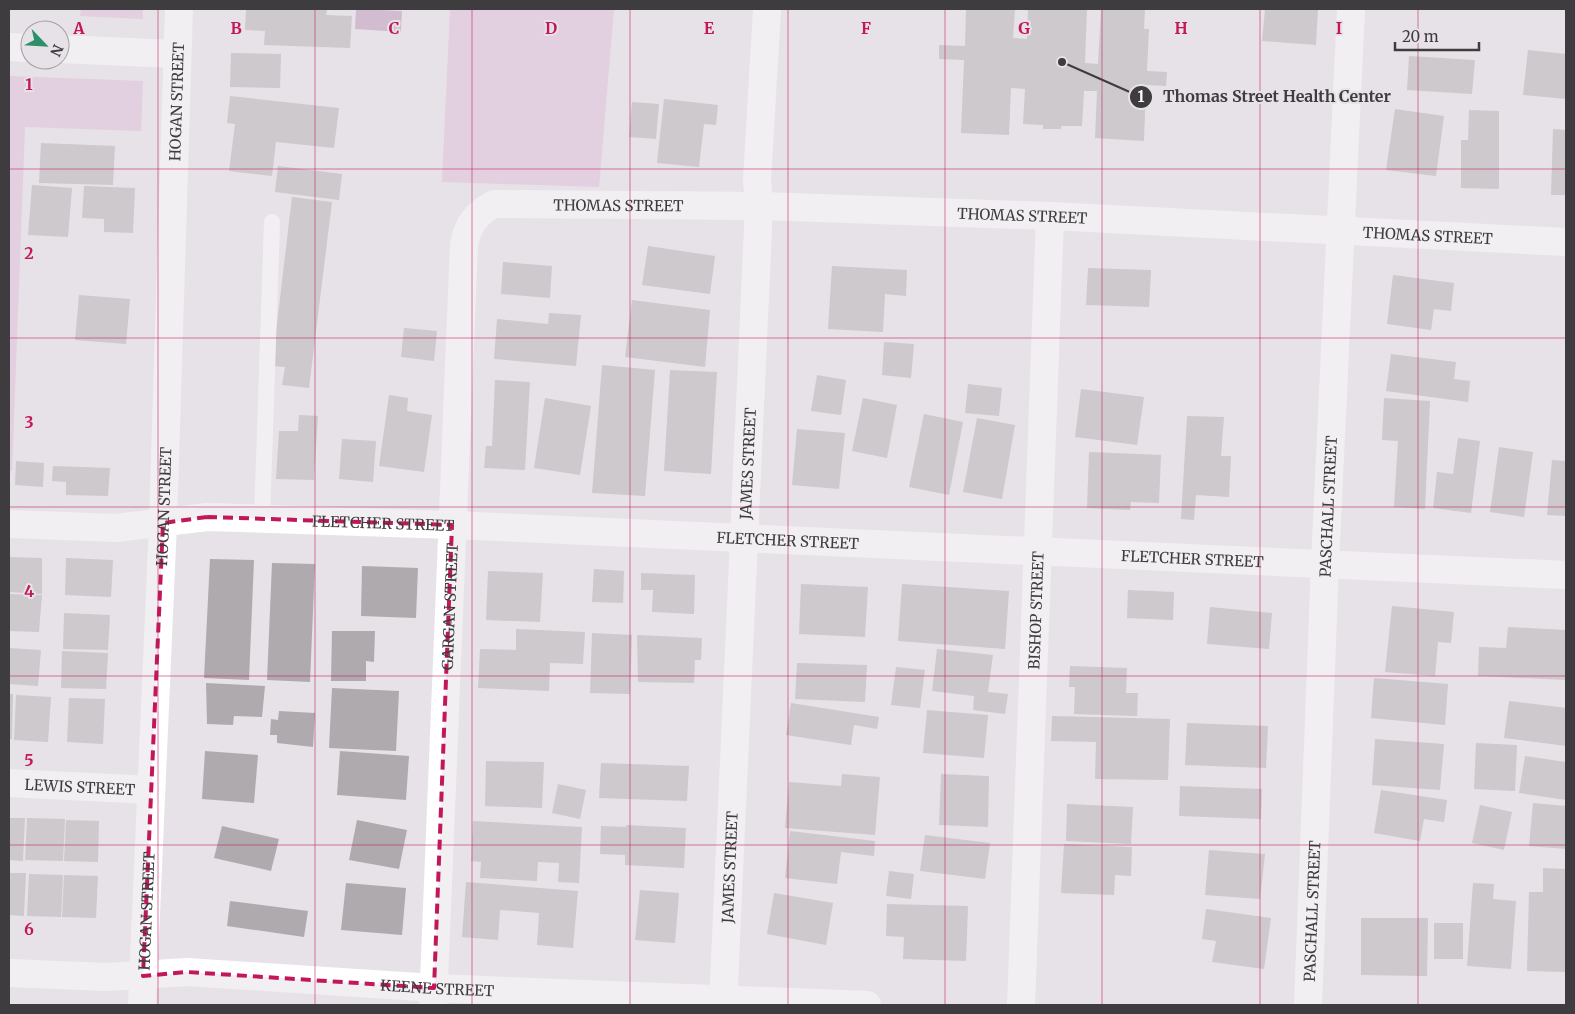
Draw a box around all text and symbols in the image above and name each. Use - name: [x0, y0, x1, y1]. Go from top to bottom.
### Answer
- text: A: [72, 18, 85, 38]
- text: B: [230, 18, 242, 38]
- text: C: [389, 18, 399, 38]
- text: D: [545, 18, 557, 38]
- text: E: [704, 18, 715, 38]
- text: F: [861, 18, 871, 38]
- text: G: [1018, 18, 1030, 38]
- text: H: [1174, 18, 1188, 38]
- text: I: [1336, 18, 1342, 38]
- north arrow: [20, 20, 70, 70]
- scale bar: [1395, 20, 1479, 52]
- text: 20 m: [1402, 27, 1439, 46]
- street label: HOGAN STREET: [165, 41, 187, 161]
- text: N: [46, 42, 67, 59]
- text: 1: [25, 74, 33, 94]
- callout: Thomas Street Health Center: [1128, 81, 1401, 112]
- text: Thomas Street Health Center: [1163, 86, 1391, 106]
- text: 1: [1138, 87, 1145, 106]
- street label: THOMAS STREET: [553, 195, 684, 215]
- street label: THOMAS STREET: [957, 203, 1088, 227]
- street label: THOMAS STREET: [1362, 222, 1494, 248]
- text: 2: [24, 243, 34, 263]
- street label: JAMES STREET: [735, 407, 759, 521]
- text: 3: [24, 412, 34, 432]
- street label: PASCHALL STREET: [1315, 435, 1340, 578]
- street label: HOGAN STREET: [152, 446, 175, 566]
- street label: FLETCHER STREET: [312, 511, 455, 535]
- street label: FLETCHER STREET: [716, 527, 860, 553]
- street label: GARGAN STREET: [437, 542, 461, 670]
- street label: FLETCHER STREET: [1121, 546, 1265, 571]
- street label: BISHOP STREET: [1024, 550, 1047, 670]
- text: 4: [24, 581, 34, 601]
- text: 5: [24, 750, 34, 770]
- street label: LEWIS STREET: [24, 774, 136, 799]
- street label: JAMES STREET: [717, 810, 741, 925]
- street label: PASCHALL STREET: [1299, 839, 1324, 982]
- street label: HOGAN STREET: [134, 851, 158, 971]
- text: 6: [24, 919, 34, 939]
- street label: KEENE STREET: [380, 975, 495, 1000]

